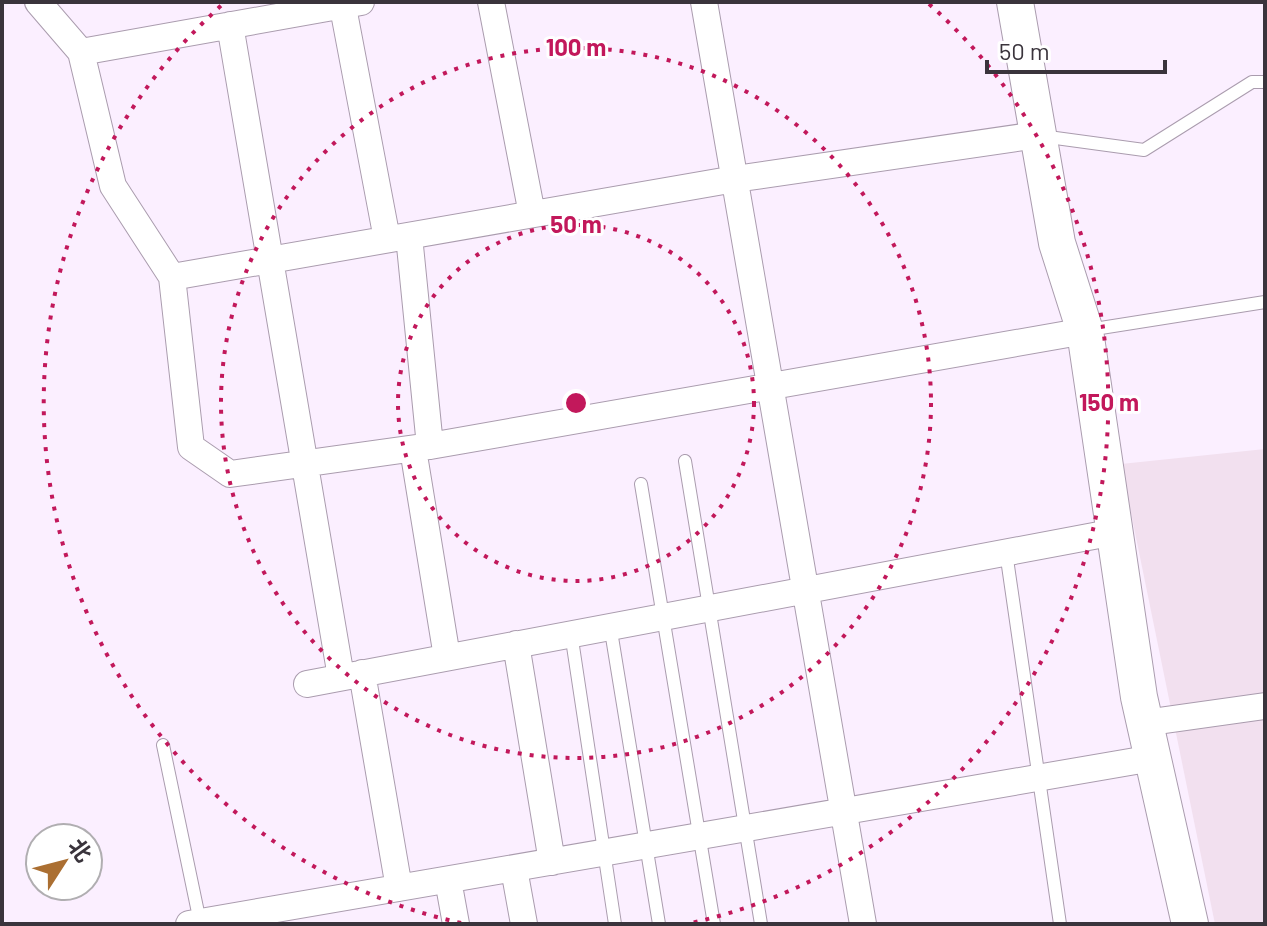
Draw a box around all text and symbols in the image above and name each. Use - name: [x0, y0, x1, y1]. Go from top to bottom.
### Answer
- scale bar: [987, 24, 1165, 74]
- text: 100 m: [546, 32, 606, 61]
- text: 50 m: [999, 36, 1050, 65]
- text: 50 m: [550, 209, 602, 238]
- text: 150 m: [1079, 387, 1139, 416]
- centre of rings: [562, 389, 590, 417]
- north arrow: [24, 822, 104, 902]
- text: 北: [64, 833, 98, 866]

